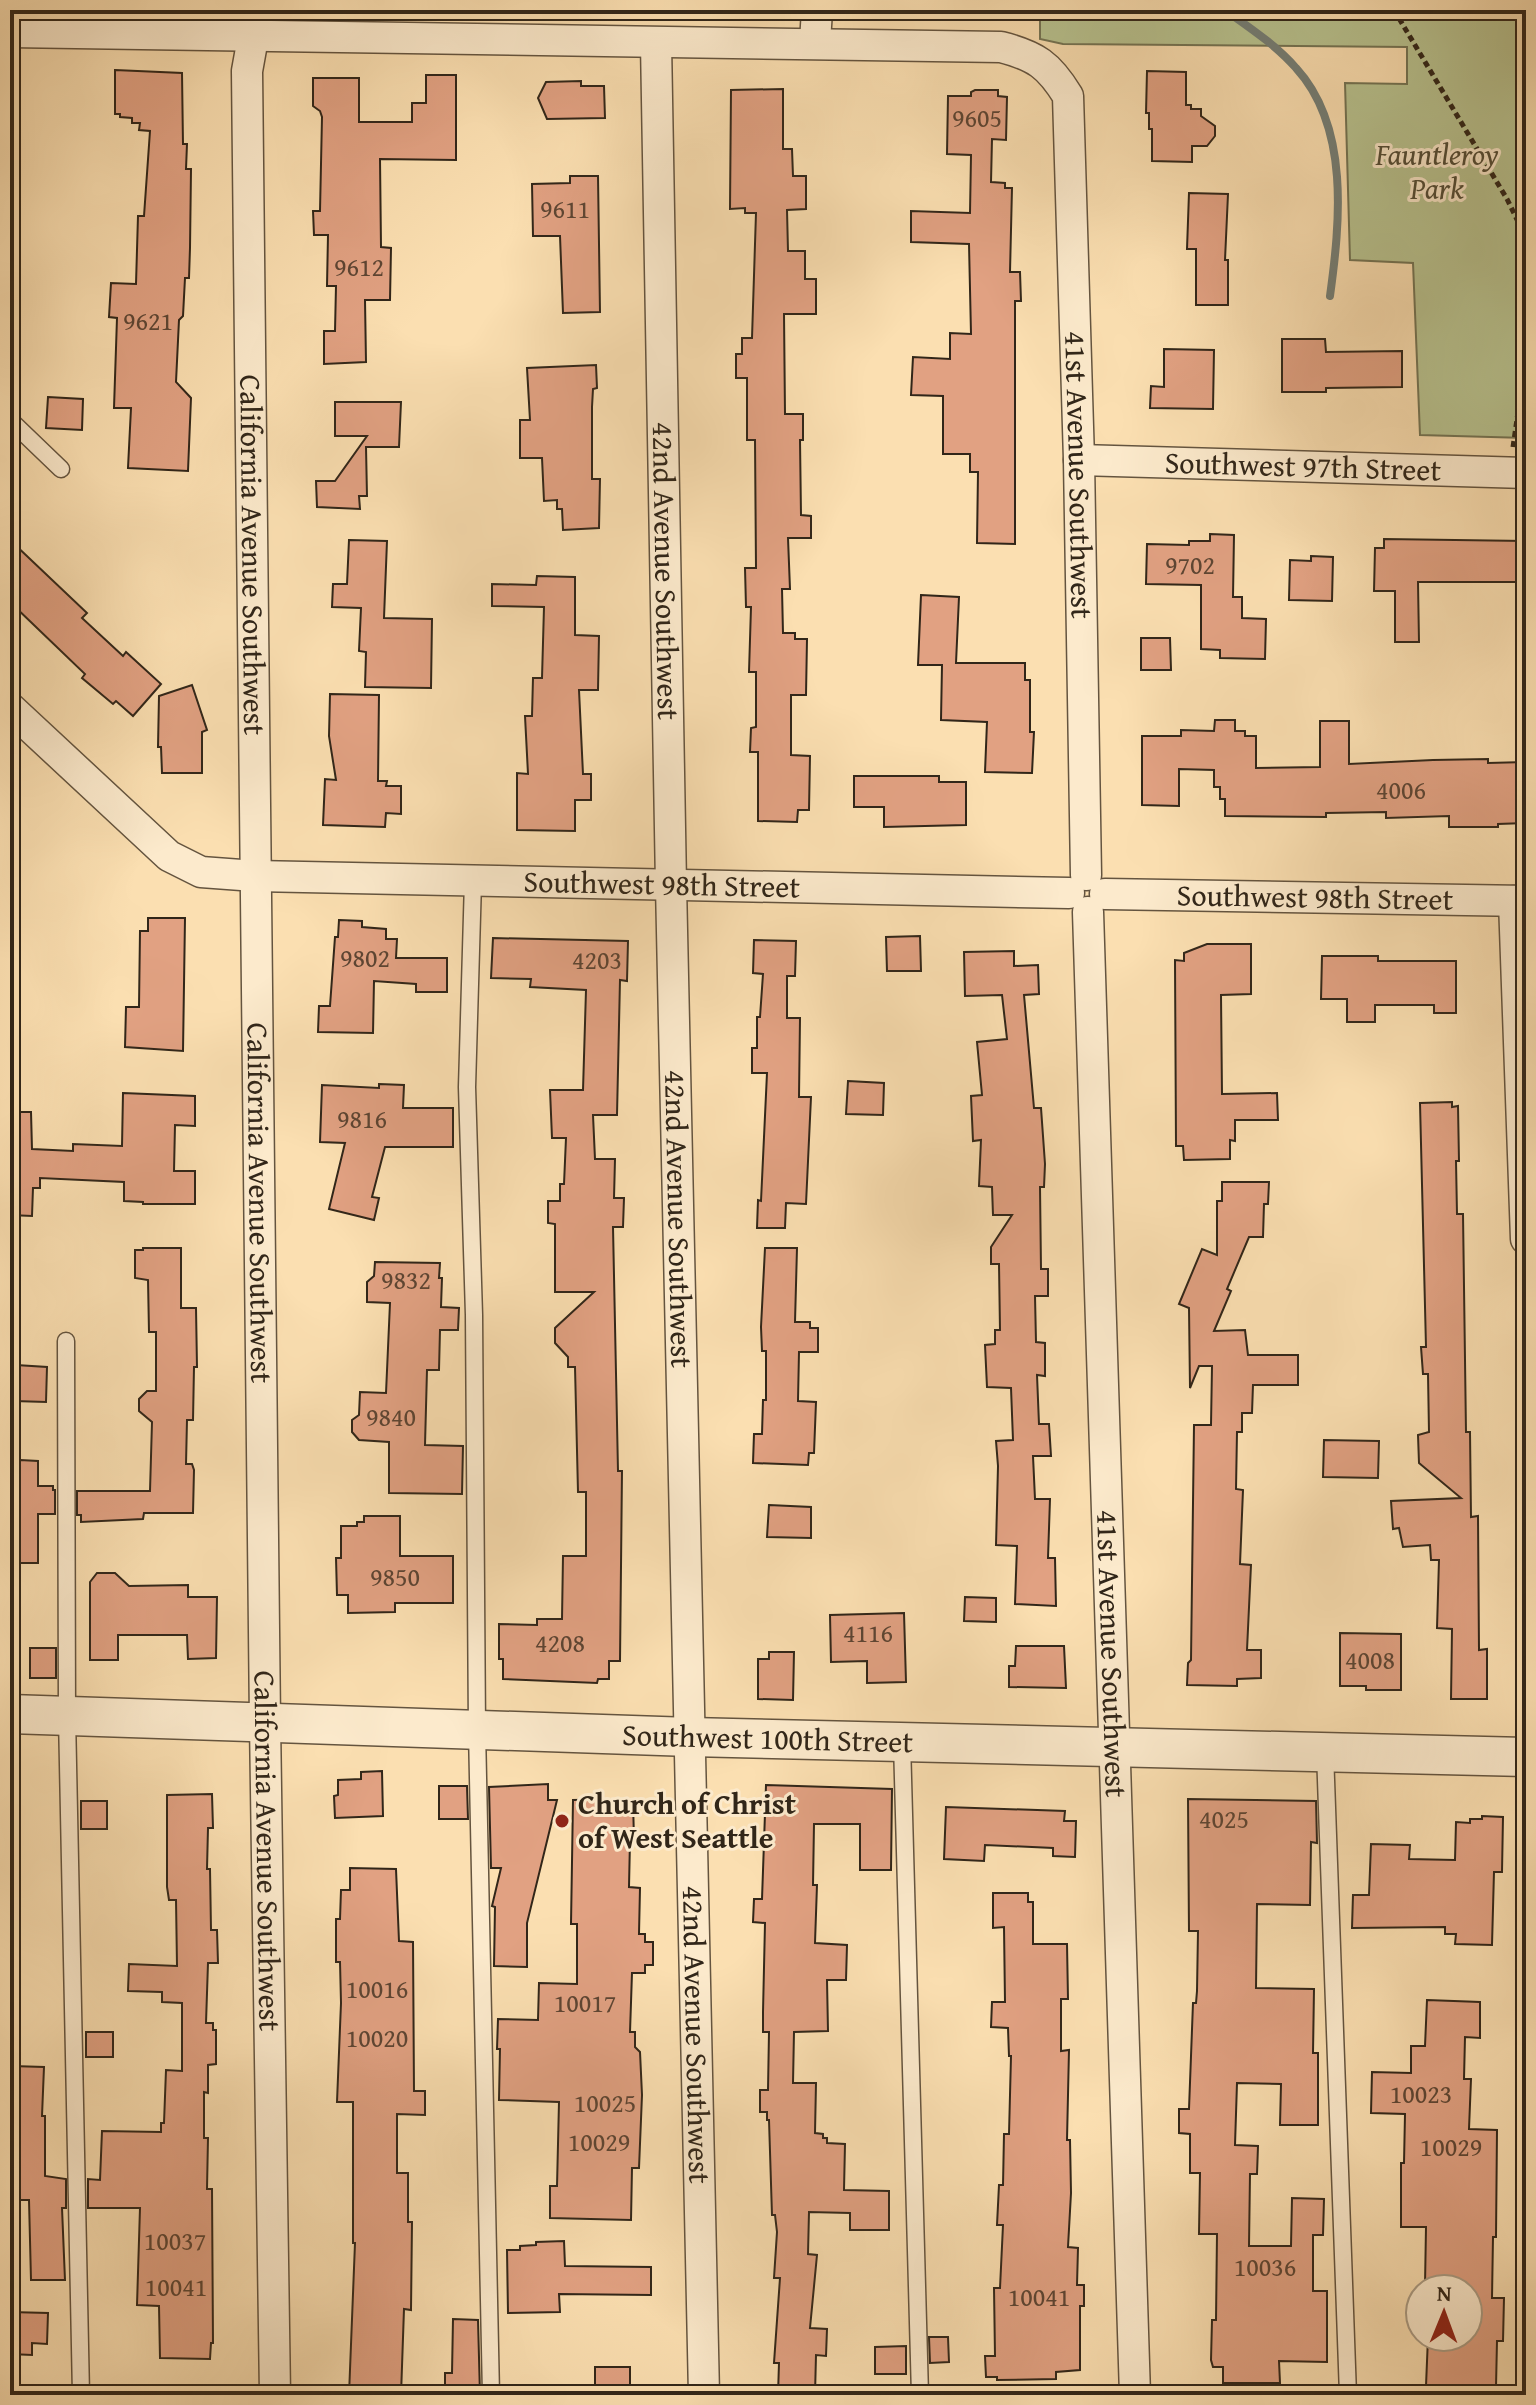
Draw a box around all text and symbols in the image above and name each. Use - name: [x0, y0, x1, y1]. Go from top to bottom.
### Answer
- house number: 9605: [952, 98, 1002, 137]
- park label: Fauntleroy Park: [1374, 132, 1499, 210]
- house number: 9611: [540, 189, 590, 228]
- house number: 9612: [334, 247, 384, 286]
- house number: 9621: [123, 301, 173, 340]
- street label: 41st Avenue Southwest: [1054, 330, 1105, 619]
- street label: California Avenue Southwest: [229, 374, 277, 736]
- street label: 42nd Avenue Southwest: [642, 421, 691, 721]
- street label: Southwest 97th Street: [1164, 440, 1442, 492]
- house number: 9702: [1165, 545, 1215, 584]
- house number: 4006: [1376, 770, 1426, 809]
- street label: Southwest 98th Street: [523, 859, 801, 908]
- street label: Southwest 98th Street: [1176, 872, 1454, 921]
- house number: 9802: [340, 938, 390, 977]
- house number: 4203: [572, 940, 622, 979]
- street label: California Avenue Southwest: [236, 1022, 284, 1384]
- street label: 42nd Avenue Southwest: [654, 1069, 705, 1369]
- house number: 9816: [337, 1099, 387, 1138]
- house number: 9832: [381, 1260, 431, 1299]
- house number: 9840: [366, 1397, 416, 1436]
- street label: 41st Avenue Southwest: [1086, 1509, 1139, 1799]
- house number: 9850: [370, 1557, 420, 1596]
- house number: 4116: [843, 1613, 893, 1652]
- house number: 4208: [535, 1623, 585, 1662]
- house number: 4008: [1345, 1640, 1395, 1679]
- street label: California Avenue Southwest: [243, 1670, 293, 2032]
- street label: Southwest 100th Street: [621, 1712, 914, 1763]
- place label: Church of Christ of West Seattle: [578, 1781, 797, 1859]
- house number: 4025: [1199, 1799, 1249, 1838]
- marker: Church of Christ of West Seattle: [553, 1812, 571, 1830]
- street label: 42nd Avenue Southwest: [672, 1885, 722, 2185]
- house number: 10016: [346, 1969, 408, 2008]
- house number: 10017: [554, 1983, 616, 2022]
- house number: 10020: [346, 2018, 408, 2057]
- house number: 10023: [1390, 2074, 1452, 2113]
- house number: 10025: [574, 2083, 636, 2122]
- house number: 10029: [568, 2122, 630, 2161]
- house number: 10029: [1420, 2127, 1482, 2166]
- house number: 10037: [144, 2221, 206, 2260]
- house number: 10036: [1234, 2247, 1296, 2286]
- house number: 10041: [145, 2267, 207, 2306]
- north arrow: [1404, 2273, 1484, 2353]
- house number: 10041: [1008, 2277, 1070, 2316]
- text: N: [1437, 2277, 1452, 2309]

